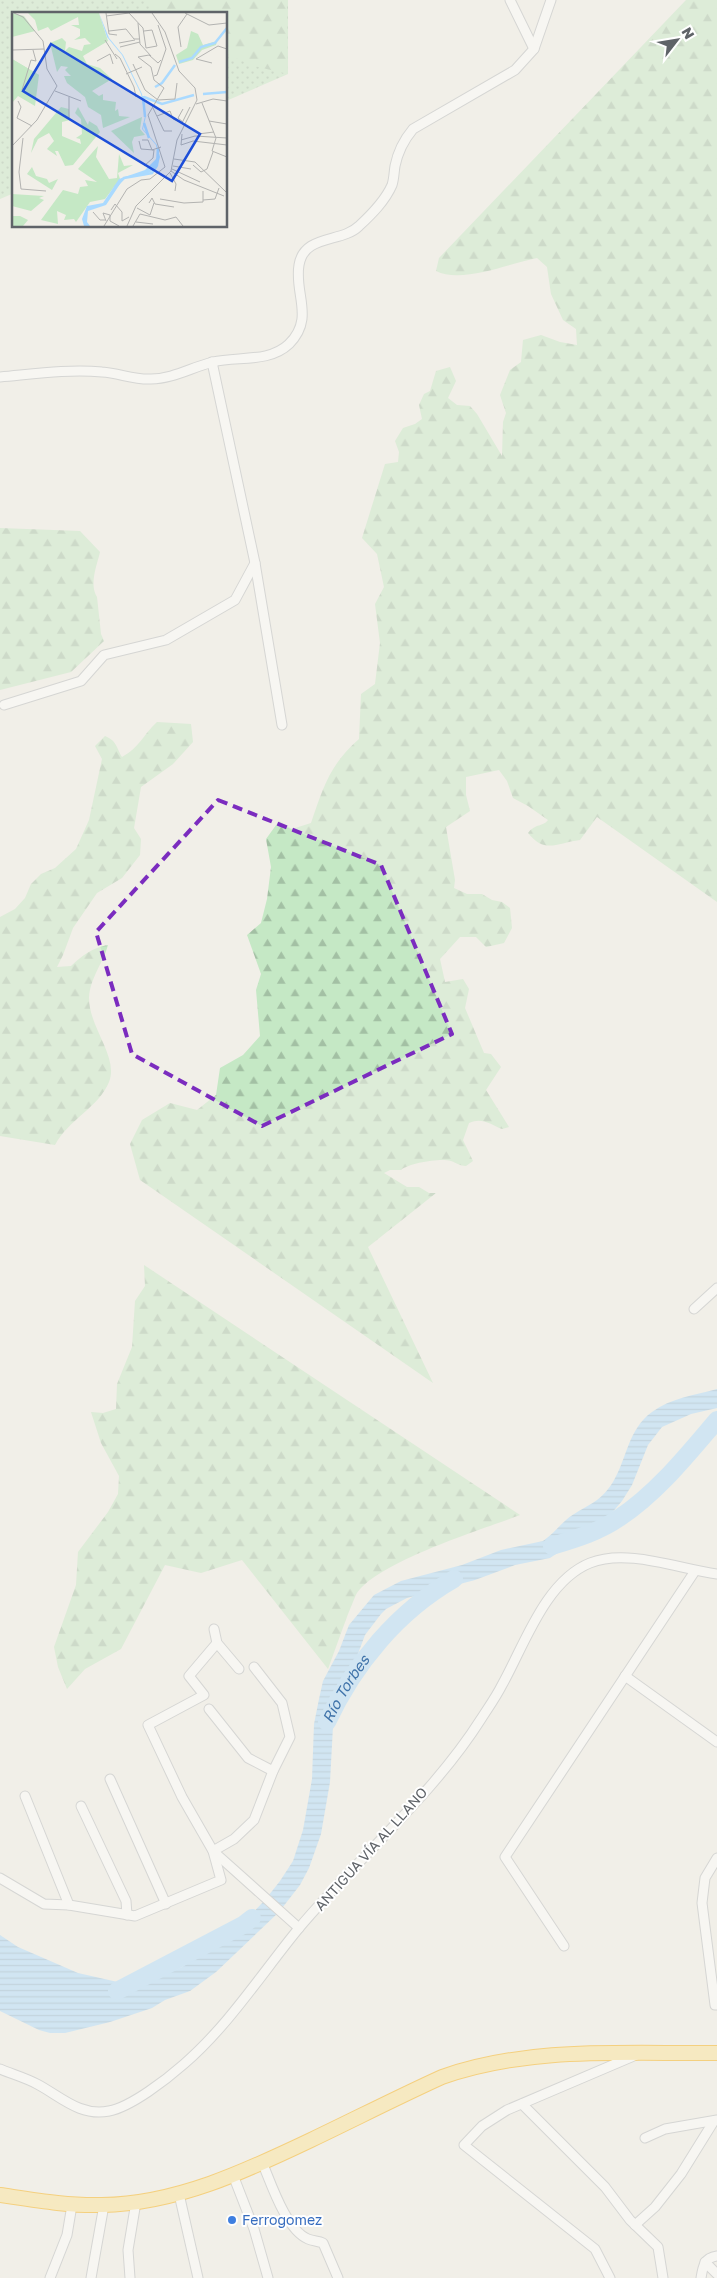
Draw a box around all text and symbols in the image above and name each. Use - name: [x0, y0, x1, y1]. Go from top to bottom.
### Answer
- inset map: [12, 12, 228, 228]
- north arrow: [652, 15, 702, 65]
- text: N: [679, 24, 699, 42]
- water label: Río Torbes: [318, 1650, 373, 1725]
- street label: ANTIGUA VÍA AL LLANO: [311, 1784, 430, 1914]
- place label: Ferrogomez: [242, 2211, 322, 2228]
- marker: Ferrogomez: [226, 2214, 238, 2226]

